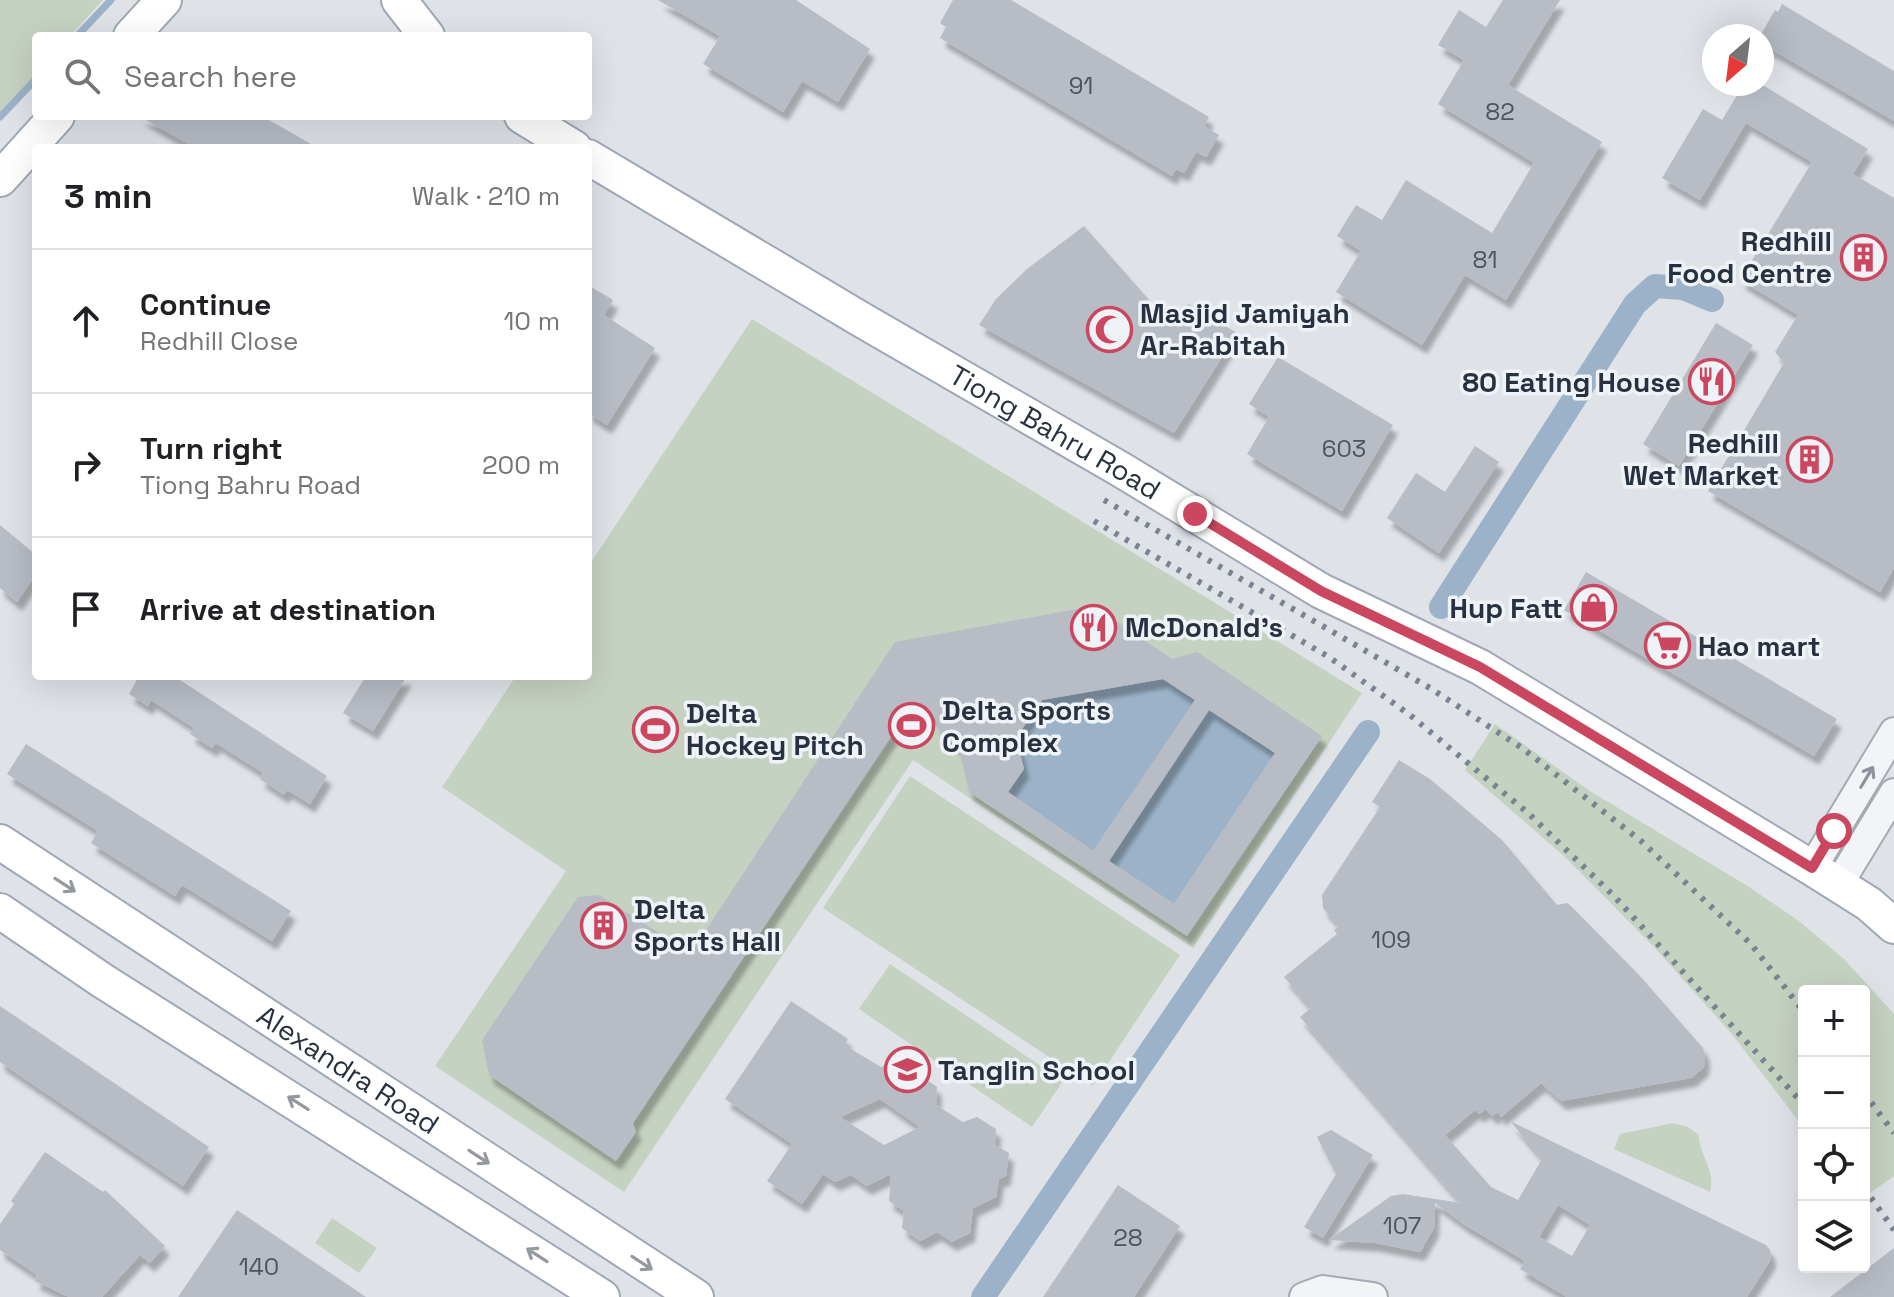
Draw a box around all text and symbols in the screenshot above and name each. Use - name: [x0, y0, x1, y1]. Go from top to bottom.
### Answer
- north arrow: [1702, 24, 1774, 96]
- search box: [32, 32, 592, 120]
- icon: search: [60, 54, 104, 98]
- text: Search here: [124, 57, 297, 96]
- house number: 91: [1069, 70, 1093, 101]
- house number: 82: [1485, 96, 1515, 127]
- text: 3 min: [64, 175, 152, 218]
- text: Walk · 210 m: [412, 179, 560, 213]
- place label: Redhill Food Centre: [1667, 223, 1832, 291]
- building icon: Redhill Food Centre: [1839, 233, 1887, 281]
- house number: 81: [1473, 244, 1497, 275]
- text: Continue: [140, 285, 271, 324]
- place label: Masjid Jamiyah Ar-Rabitah: [1140, 295, 1350, 363]
- icon: ahead: [64, 299, 108, 343]
- text: 10 m: [503, 304, 560, 338]
- mosque icon: Masjid Jamiyah Ar-Rabitah: [1085, 305, 1133, 353]
- text: Redhill Close: [140, 324, 299, 358]
- street label: Tiong Bahru Road: [943, 356, 1167, 507]
- restaurant icon: 80 Eating House: [1688, 358, 1736, 406]
- place label: 80 Eating House: [1462, 364, 1681, 400]
- place label: Redhill Wet Market: [1623, 425, 1779, 493]
- text: Turn right: [140, 429, 283, 468]
- house number: 603: [1322, 433, 1366, 464]
- building icon: Redhill Wet Market: [1786, 435, 1834, 483]
- icon: right: [64, 443, 108, 487]
- text: 200 m: [482, 448, 560, 482]
- text: Tiong Bahru Road: [140, 468, 361, 502]
- route end: [1177, 496, 1213, 532]
- shop icon: Hup Fatt: [1570, 584, 1618, 632]
- icon: arrive: [64, 587, 108, 631]
- text: Arrive at destination: [140, 590, 436, 629]
- place label: Hup Fatt: [1450, 590, 1563, 626]
- restaurant icon: McDonald's: [1070, 603, 1118, 651]
- place label: McDonald's: [1125, 609, 1283, 645]
- supermarket icon: Hao mart: [1643, 622, 1691, 670]
- place label: Hao mart: [1698, 628, 1820, 664]
- place label: Delta Sports Complex: [942, 692, 1111, 760]
- place label: Delta Hockey Pitch: [686, 695, 864, 763]
- sports icon: Delta Sports Complex: [887, 702, 935, 750]
- sports icon: Delta Hockey Pitch: [631, 705, 679, 753]
- one-way arrow: [1859, 766, 1875, 789]
- route start: [1816, 813, 1852, 849]
- one-way arrow: [54, 877, 76, 894]
- place label: Delta Sports Hall: [634, 891, 781, 959]
- building icon: Delta Sports Hall: [579, 901, 627, 949]
- house number: 109: [1371, 924, 1411, 955]
- map controls: [1798, 985, 1870, 1273]
- button: +: [1798, 985, 1870, 1057]
- street label: Alexandra Road: [250, 997, 446, 1142]
- school or university icon: Tanglin School: [883, 1046, 931, 1094]
- place label: Tanglin School: [938, 1052, 1135, 1088]
- button: −: [1798, 1057, 1870, 1129]
- one-way arrow: [287, 1094, 310, 1110]
- button: locate: [1798, 1129, 1870, 1201]
- one-way arrow: [467, 1148, 489, 1165]
- button: layers: [1798, 1201, 1870, 1273]
- house number: 107: [1383, 1210, 1421, 1241]
- house number: 28: [1113, 1222, 1143, 1253]
- one-way arrow: [526, 1246, 549, 1262]
- house number: 140: [239, 1251, 279, 1282]
- one-way arrow: [630, 1255, 653, 1271]

